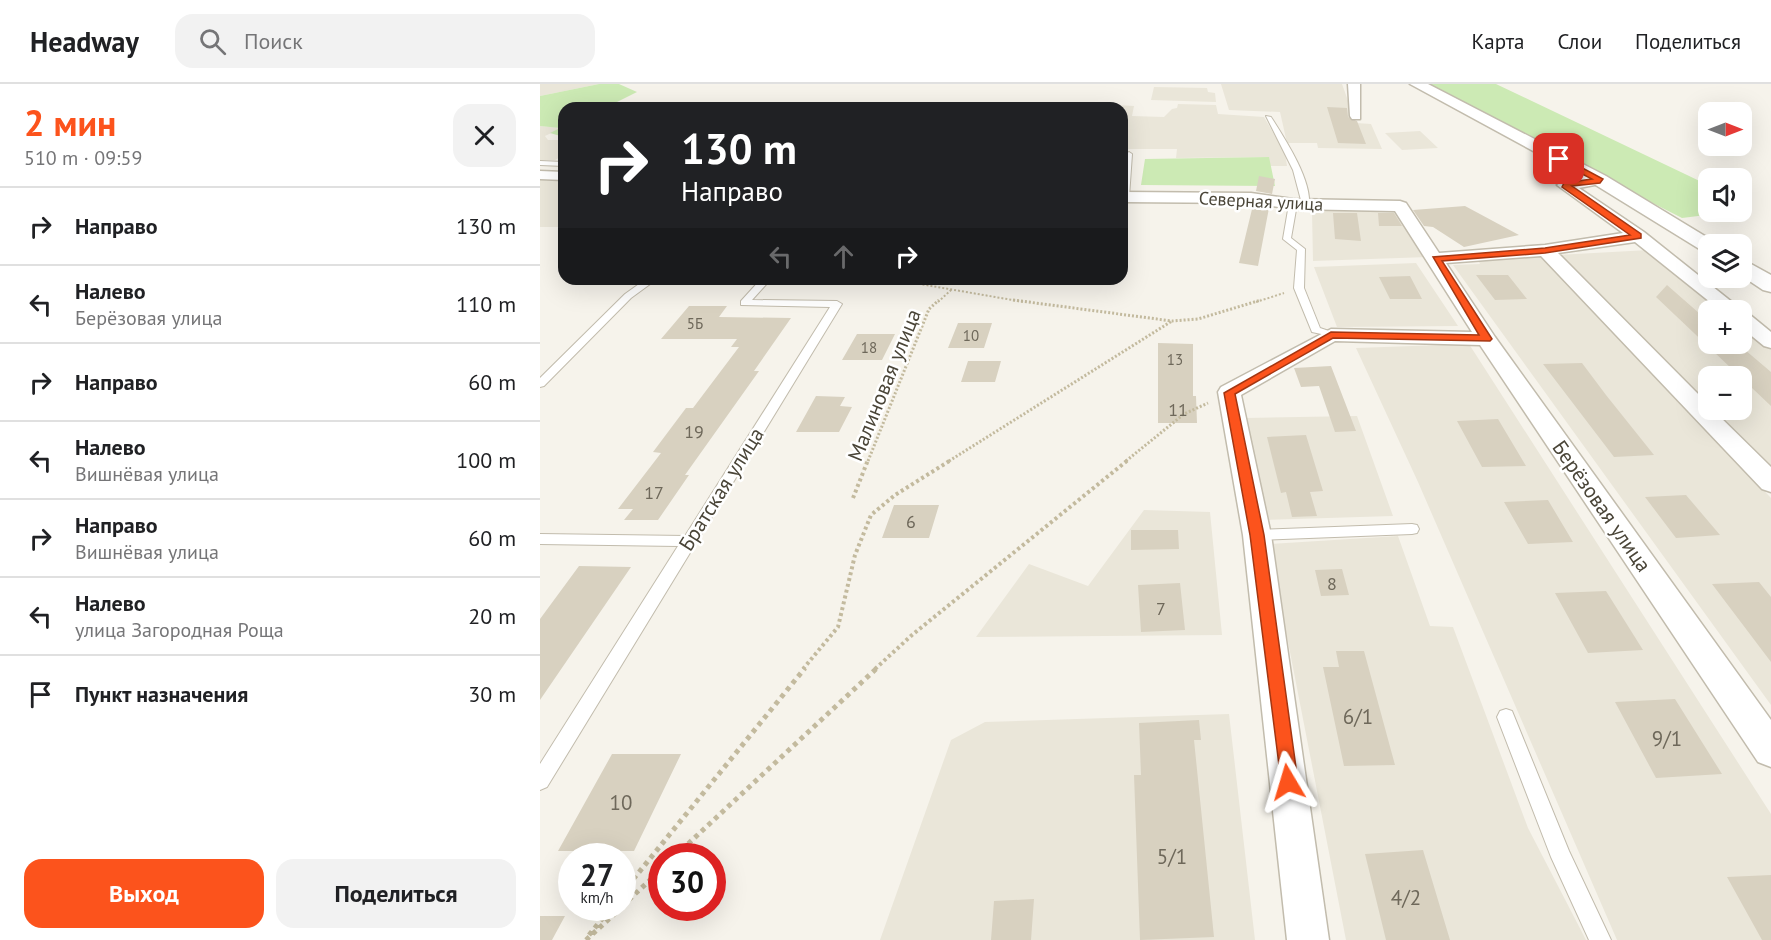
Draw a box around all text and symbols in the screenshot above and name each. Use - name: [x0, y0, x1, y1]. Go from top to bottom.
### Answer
- search box: [175, 14, 595, 68]
- text: Headway: [30, 23, 139, 60]
- icon: search: [196, 25, 229, 58]
- text: Поиск: [244, 27, 303, 55]
- text: Карта: [1471, 28, 1524, 55]
- text: Слои: [1557, 28, 1602, 55]
- text: Поделиться: [1635, 28, 1741, 55]
- text: 2 мин: [24, 99, 116, 146]
- north arrow: [1698, 102, 1752, 156]
- map controls: [1698, 102, 1752, 420]
- button: close: [453, 104, 516, 167]
- text: 130 m: [681, 121, 797, 176]
- icon: right: [582, 126, 660, 204]
- pin: [1533, 133, 1584, 184]
- icon: arrive: [1542, 142, 1575, 175]
- text: 510 m · 09:59: [24, 145, 142, 171]
- button: sound: [1698, 168, 1752, 222]
- text: Направо: [681, 174, 783, 208]
- street label: Северная улица: [1198, 186, 1324, 216]
- icon: right: [24, 210, 57, 243]
- text: Направо: [75, 212, 158, 240]
- text: 130 m: [456, 212, 516, 240]
- button: layers: [1698, 234, 1752, 288]
- icon: left: [764, 240, 797, 273]
- icon: ahead: [827, 240, 860, 273]
- icon: right: [890, 240, 923, 273]
- text: Налево: [75, 277, 146, 305]
- icon: left: [24, 288, 57, 321]
- text: 110 m: [456, 290, 516, 318]
- button: +: [1698, 300, 1752, 354]
- text: Берёзовая улица: [75, 305, 222, 331]
- street label: Малиновая улица: [841, 305, 927, 465]
- house number: 5Б: [687, 314, 703, 333]
- house number: 10: [963, 326, 979, 345]
- house number: 18: [861, 338, 877, 357]
- house number: 13: [1167, 350, 1183, 369]
- icon: right: [24, 366, 57, 399]
- button: −: [1698, 366, 1752, 420]
- text: Направо: [75, 368, 158, 396]
- text: 60 m: [468, 368, 516, 396]
- house number: 11: [1168, 398, 1188, 421]
- house number: 19: [684, 420, 704, 443]
- street label: Братская улица: [672, 422, 770, 556]
- text: Налево: [75, 433, 146, 461]
- street label: Берёзовая улица: [1547, 435, 1657, 577]
- icon: left: [24, 444, 57, 477]
- text: 100 m: [456, 446, 516, 474]
- text: Вишнёвая улица: [75, 461, 219, 487]
- house number: 17: [644, 481, 664, 504]
- house number: 6: [906, 510, 916, 533]
- text: Направо: [75, 511, 158, 539]
- icon: right: [24, 522, 57, 555]
- text: 60 m: [468, 524, 516, 552]
- text: Вишнёвая улица: [75, 539, 219, 565]
- house number: 8: [1327, 572, 1337, 595]
- text: Налево: [75, 589, 146, 617]
- house number: 7: [1156, 597, 1166, 620]
- icon: left: [24, 600, 57, 633]
- text: 20 m: [468, 602, 516, 630]
- text: улица Загородная Роща: [75, 617, 284, 643]
- icon: arrive: [24, 678, 57, 711]
- text: Пункт назначения: [75, 680, 248, 708]
- text: 30 m: [468, 680, 516, 708]
- house number: 6/1: [1343, 703, 1373, 730]
- house number: 9/1: [1652, 725, 1682, 752]
- position arrow: [1256, 750, 1320, 814]
- house number: 10: [610, 789, 632, 816]
- speed limit sign: 30: [648, 843, 726, 921]
- house number: 5/1: [1157, 843, 1187, 870]
- text: 27: [580, 855, 614, 894]
- button: Выход: [24, 859, 264, 928]
- button: Поделиться: [276, 859, 516, 928]
- house number: 4/2: [1391, 884, 1421, 911]
- text: km/h: [581, 888, 613, 907]

